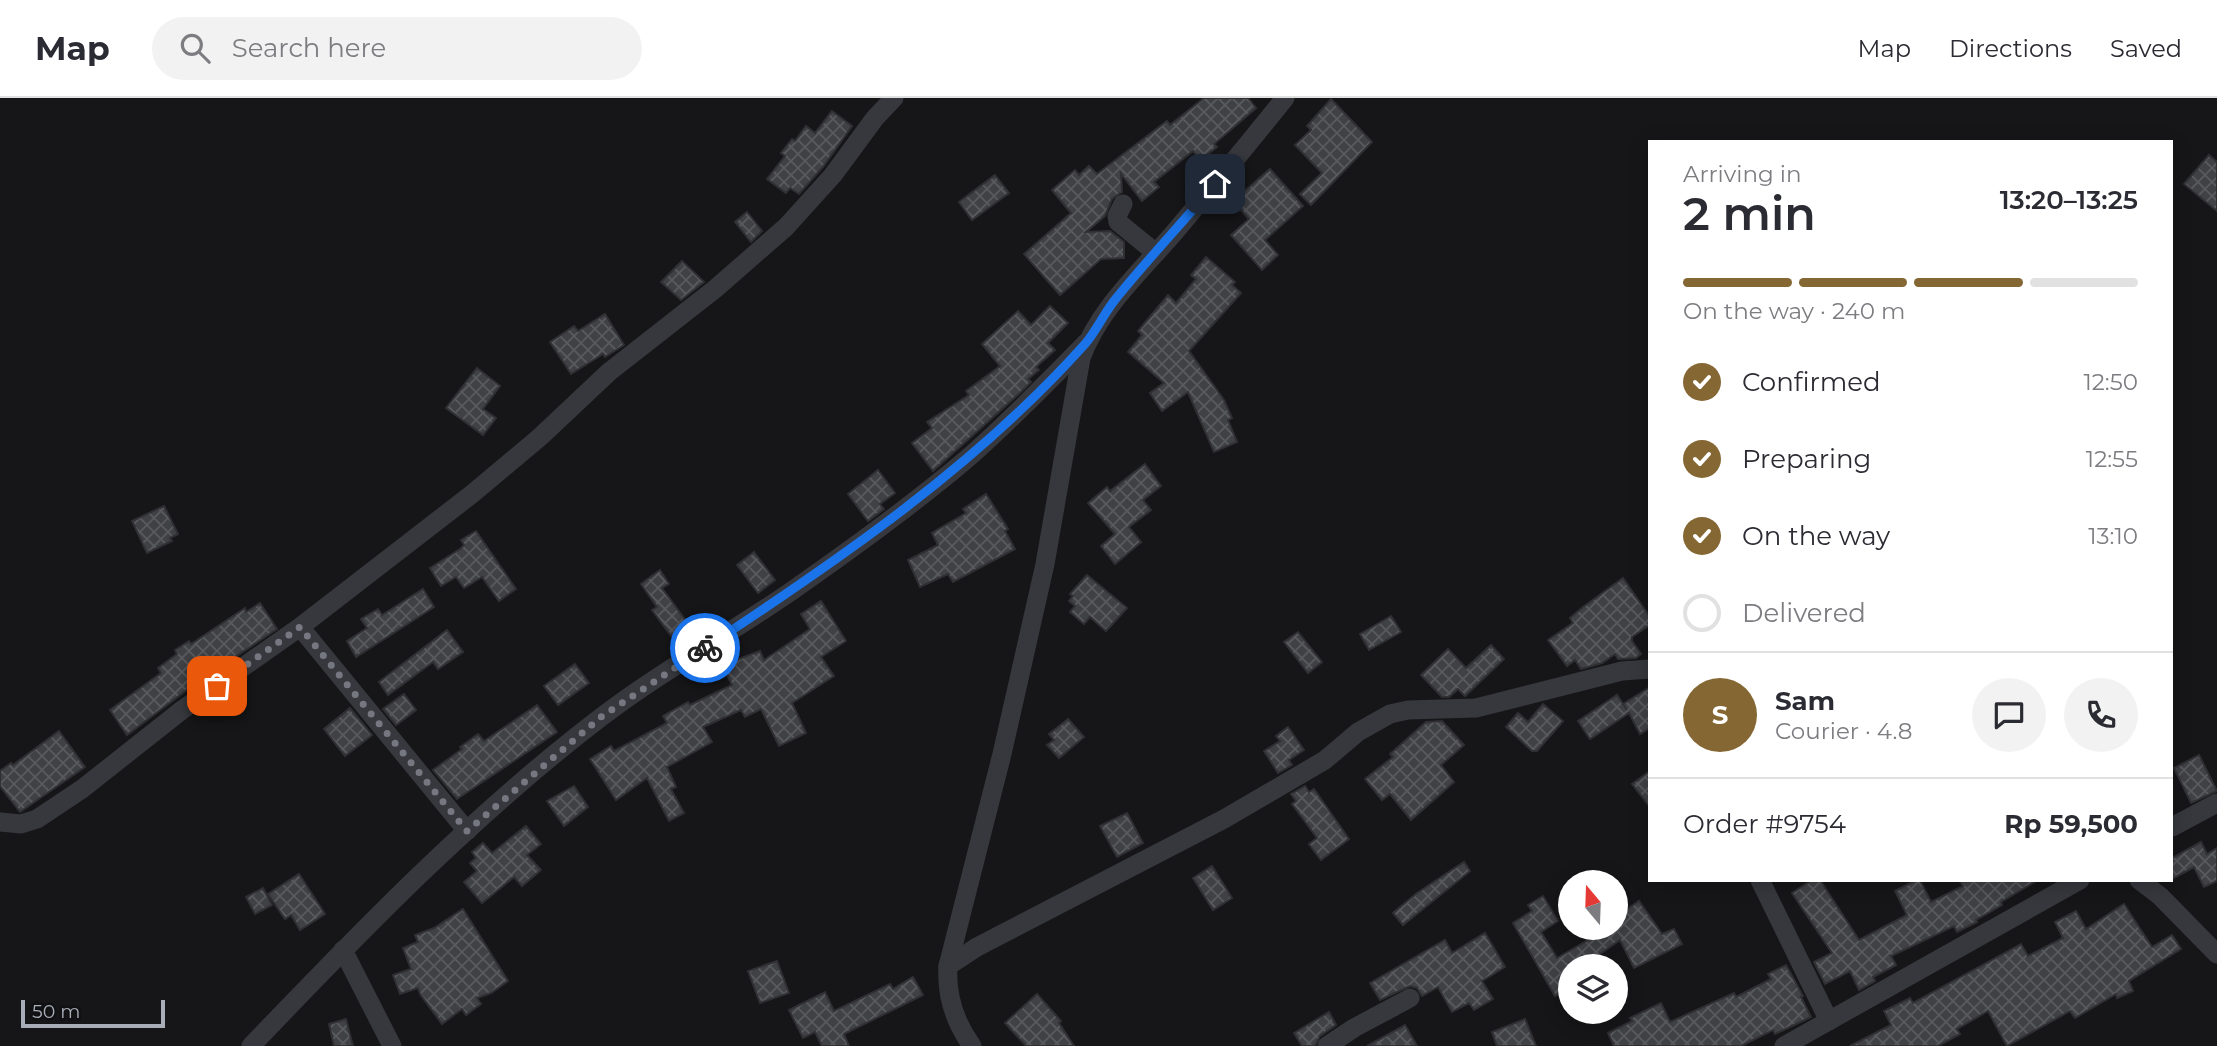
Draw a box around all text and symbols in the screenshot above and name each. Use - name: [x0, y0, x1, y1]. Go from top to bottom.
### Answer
- search box: [152, 17, 642, 80]
- text: Map: [35, 28, 110, 68]
- icon: search: [176, 29, 214, 67]
- text: Search here: [232, 32, 386, 64]
- text: Map: [1858, 34, 1911, 63]
- text: Directions: [1949, 34, 2072, 63]
- text: Saved: [2110, 34, 2182, 63]
- pin: [1185, 154, 1245, 214]
- text: Arriving in: [1683, 160, 1802, 188]
- icon: home: [1196, 165, 1234, 203]
- text: 13:20–13:25: [2000, 184, 2138, 216]
- text: 2 min: [1683, 185, 1816, 242]
- text: On the way · 240 m: [1683, 297, 1905, 325]
- icon: check: [1683, 363, 1721, 401]
- text: Confirmed: [1742, 366, 1881, 398]
- text: 12:50: [2084, 368, 2138, 396]
- icon: check: [1683, 440, 1721, 478]
- text: Preparing: [1742, 443, 1871, 475]
- text: 12:55: [2086, 445, 2138, 473]
- icon: check: [1683, 517, 1721, 555]
- text: On the way: [1742, 520, 1890, 552]
- text: 13:10: [2088, 522, 2138, 550]
- text: Delivered: [1742, 597, 1866, 629]
- courier: [670, 613, 740, 683]
- icon: bike: [686, 629, 724, 667]
- pin: [187, 656, 247, 716]
- icon: bag: [198, 667, 236, 705]
- button: chat: [1972, 678, 2046, 752]
- button: phone: [2064, 678, 2138, 752]
- text: Sam: [1775, 685, 1835, 717]
- text: S: [1712, 699, 1728, 731]
- text: Courier · 4.8: [1775, 717, 1912, 745]
- text: Order #9754: [1683, 808, 1846, 840]
- text: Rp 59,500: [2004, 808, 2138, 840]
- north arrow: [1558, 870, 1628, 940]
- map controls: [1558, 870, 1628, 1024]
- button: layers: [1558, 954, 1628, 1024]
- scale bar: [21, 997, 164, 1029]
- text: 50 m: [32, 1000, 80, 1023]

